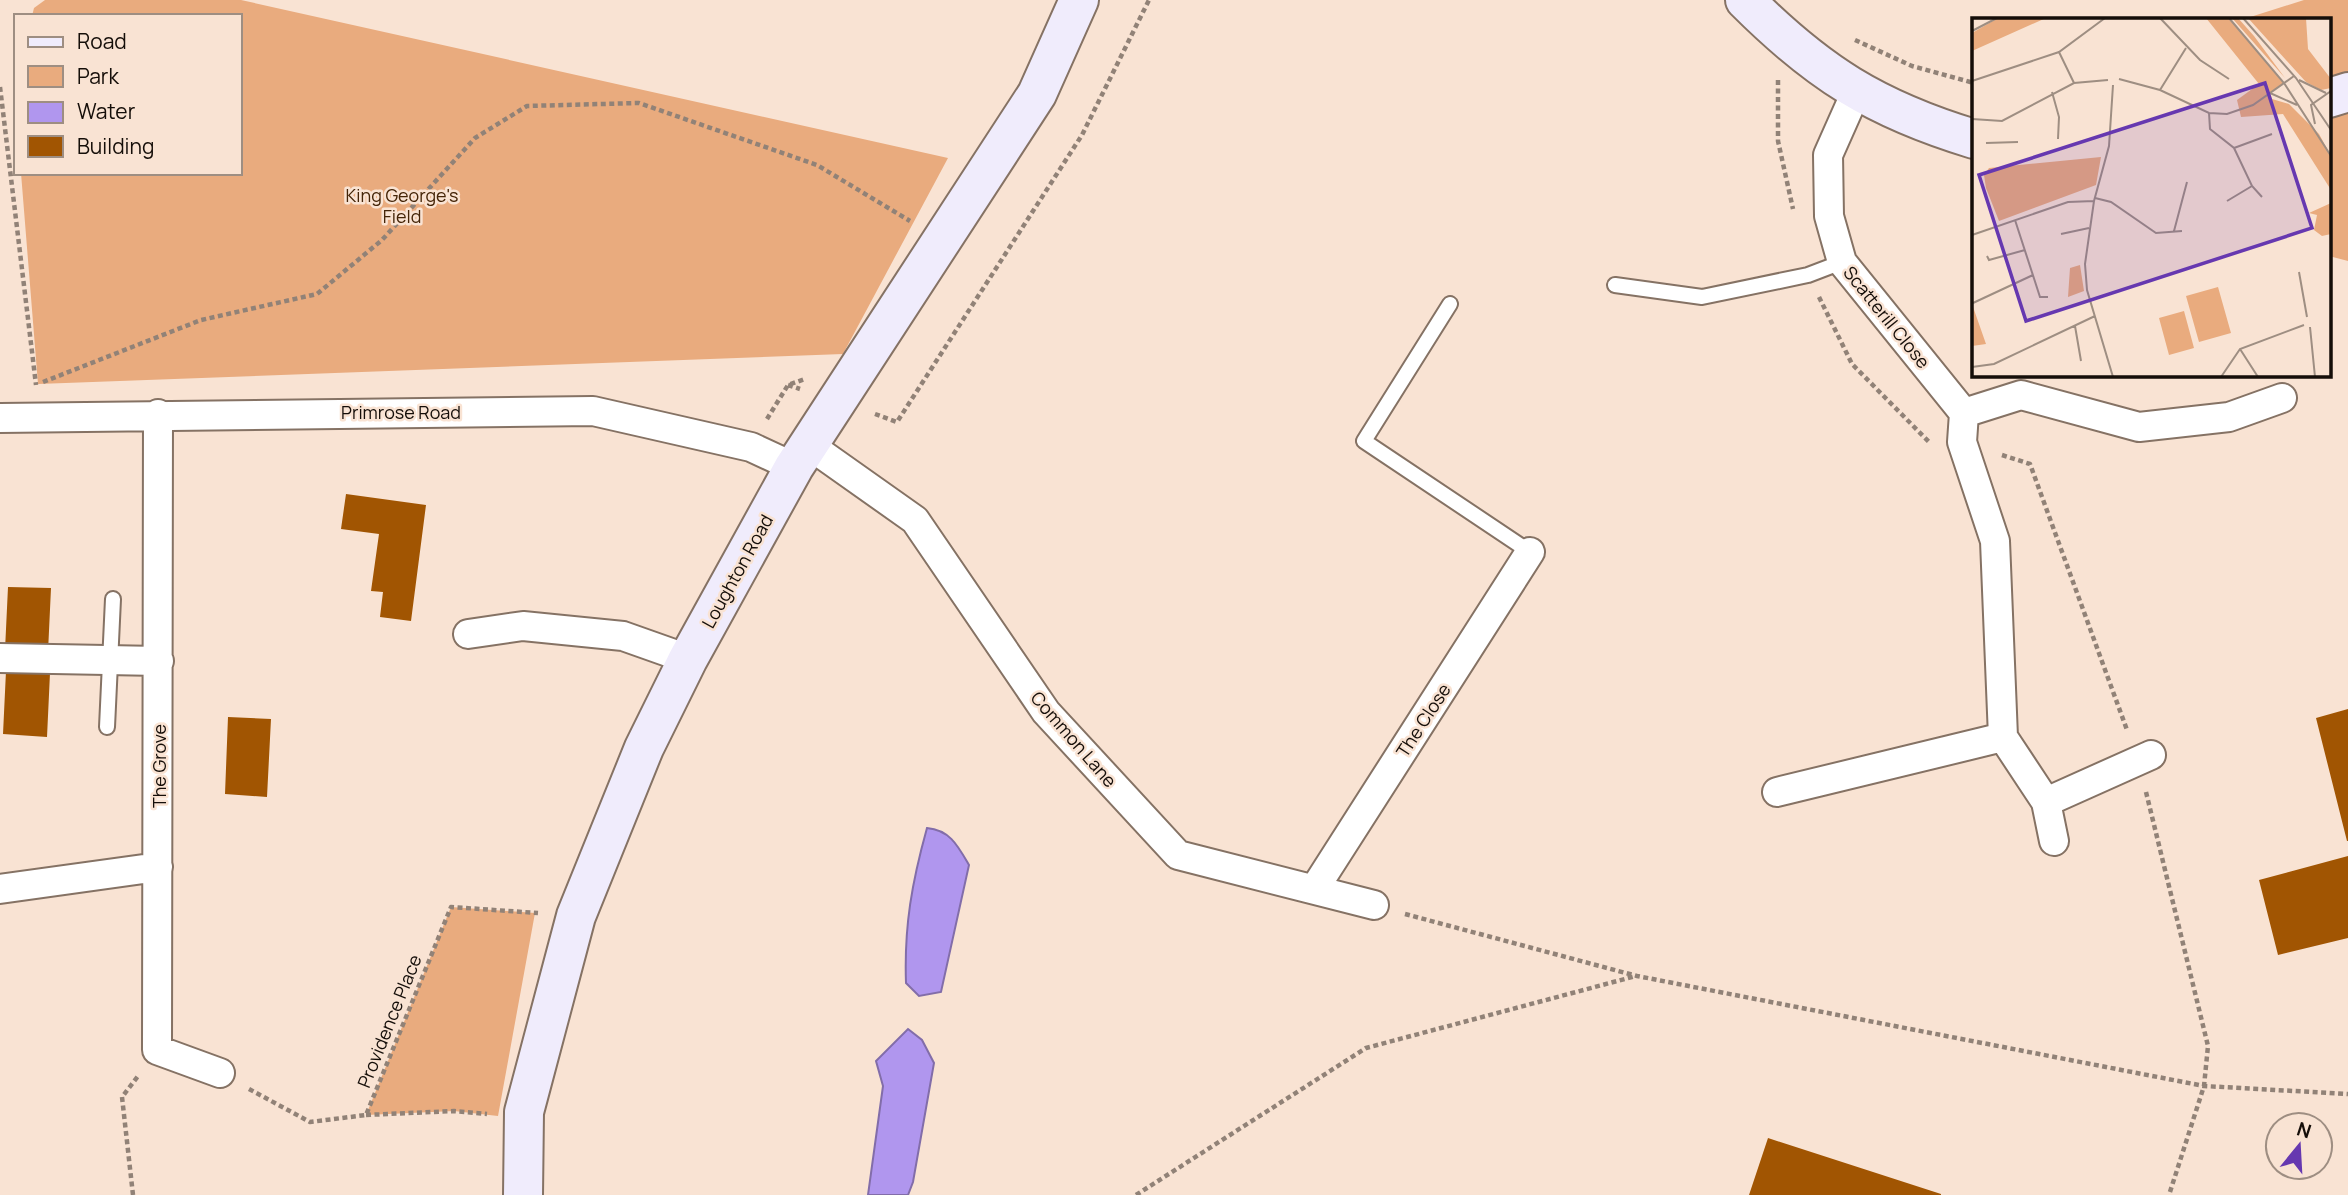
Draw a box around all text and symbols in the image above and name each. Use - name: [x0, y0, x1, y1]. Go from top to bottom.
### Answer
- legend: [14, 14, 242, 175]
- inset map: [1972, 18, 2330, 376]
- text: Road: [77, 27, 127, 55]
- text: Park: [77, 62, 119, 90]
- text: Water: [77, 97, 136, 125]
- text: Building: [77, 132, 154, 160]
- park label: King George's Field: [346, 183, 458, 228]
- street label: Scatterill Close: [1838, 261, 1936, 373]
- street label: Primrose Road: [341, 400, 461, 424]
- street label: Loughton Road: [696, 510, 778, 632]
- street label: The Close: [1390, 679, 1456, 761]
- street label: Common Lane: [1026, 686, 1122, 792]
- street label: The Grove: [147, 724, 171, 808]
- street label: Providence Place: [351, 951, 427, 1091]
- north arrow: [2264, 1111, 2334, 1181]
- text: N: [2294, 1115, 2315, 1144]

